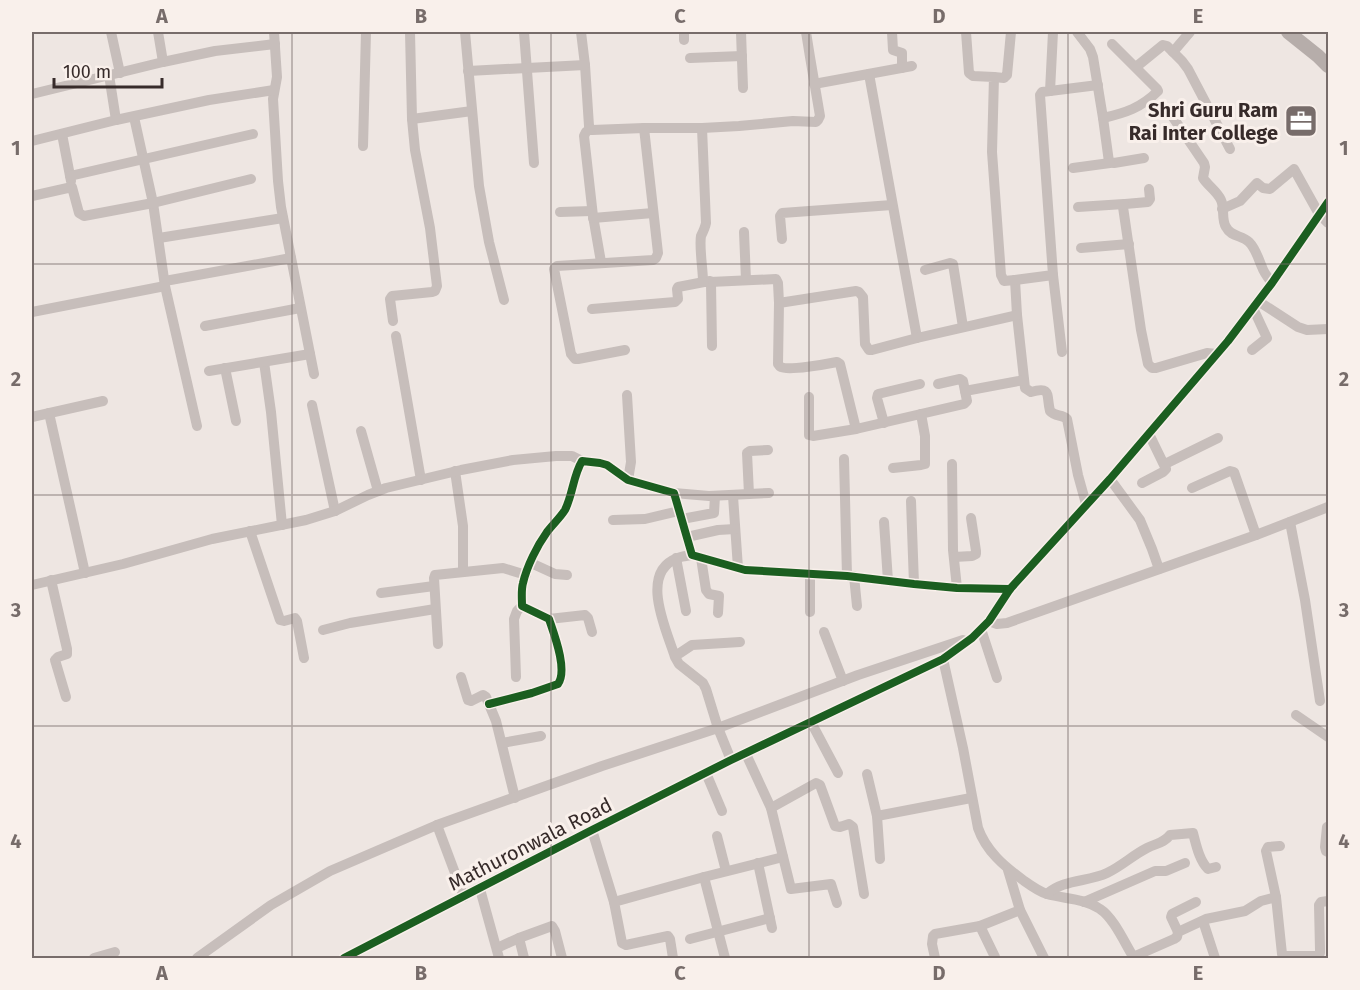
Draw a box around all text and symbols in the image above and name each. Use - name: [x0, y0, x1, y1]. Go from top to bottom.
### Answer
- text: A: [155, 4, 169, 28]
- text: B: [415, 4, 427, 28]
- text: C: [674, 4, 686, 28]
- text: D: [932, 4, 946, 28]
- text: E: [1193, 4, 1203, 28]
- scale bar: [54, 51, 162, 89]
- text: 100 m: [63, 61, 111, 83]
- place label: Shri Guru Ram Rai Inter College: [1129, 98, 1278, 145]
- office icon: Shri Guru Ram Rai Inter College: [1283, 103, 1319, 139]
- text: 1: [11, 136, 21, 160]
- text: 1: [1339, 136, 1349, 160]
- text: 2: [11, 367, 21, 391]
- text: 2: [1339, 367, 1349, 391]
- text: 3: [10, 598, 21, 622]
- text: 3: [1338, 598, 1349, 622]
- street label: Mathuronwala Road: [444, 792, 616, 896]
- text: 4: [10, 829, 22, 853]
- text: 4: [1338, 829, 1350, 853]
- text: A: [155, 961, 169, 985]
- text: B: [415, 961, 427, 985]
- text: C: [674, 961, 686, 985]
- text: D: [932, 961, 946, 985]
- text: E: [1193, 961, 1203, 985]

